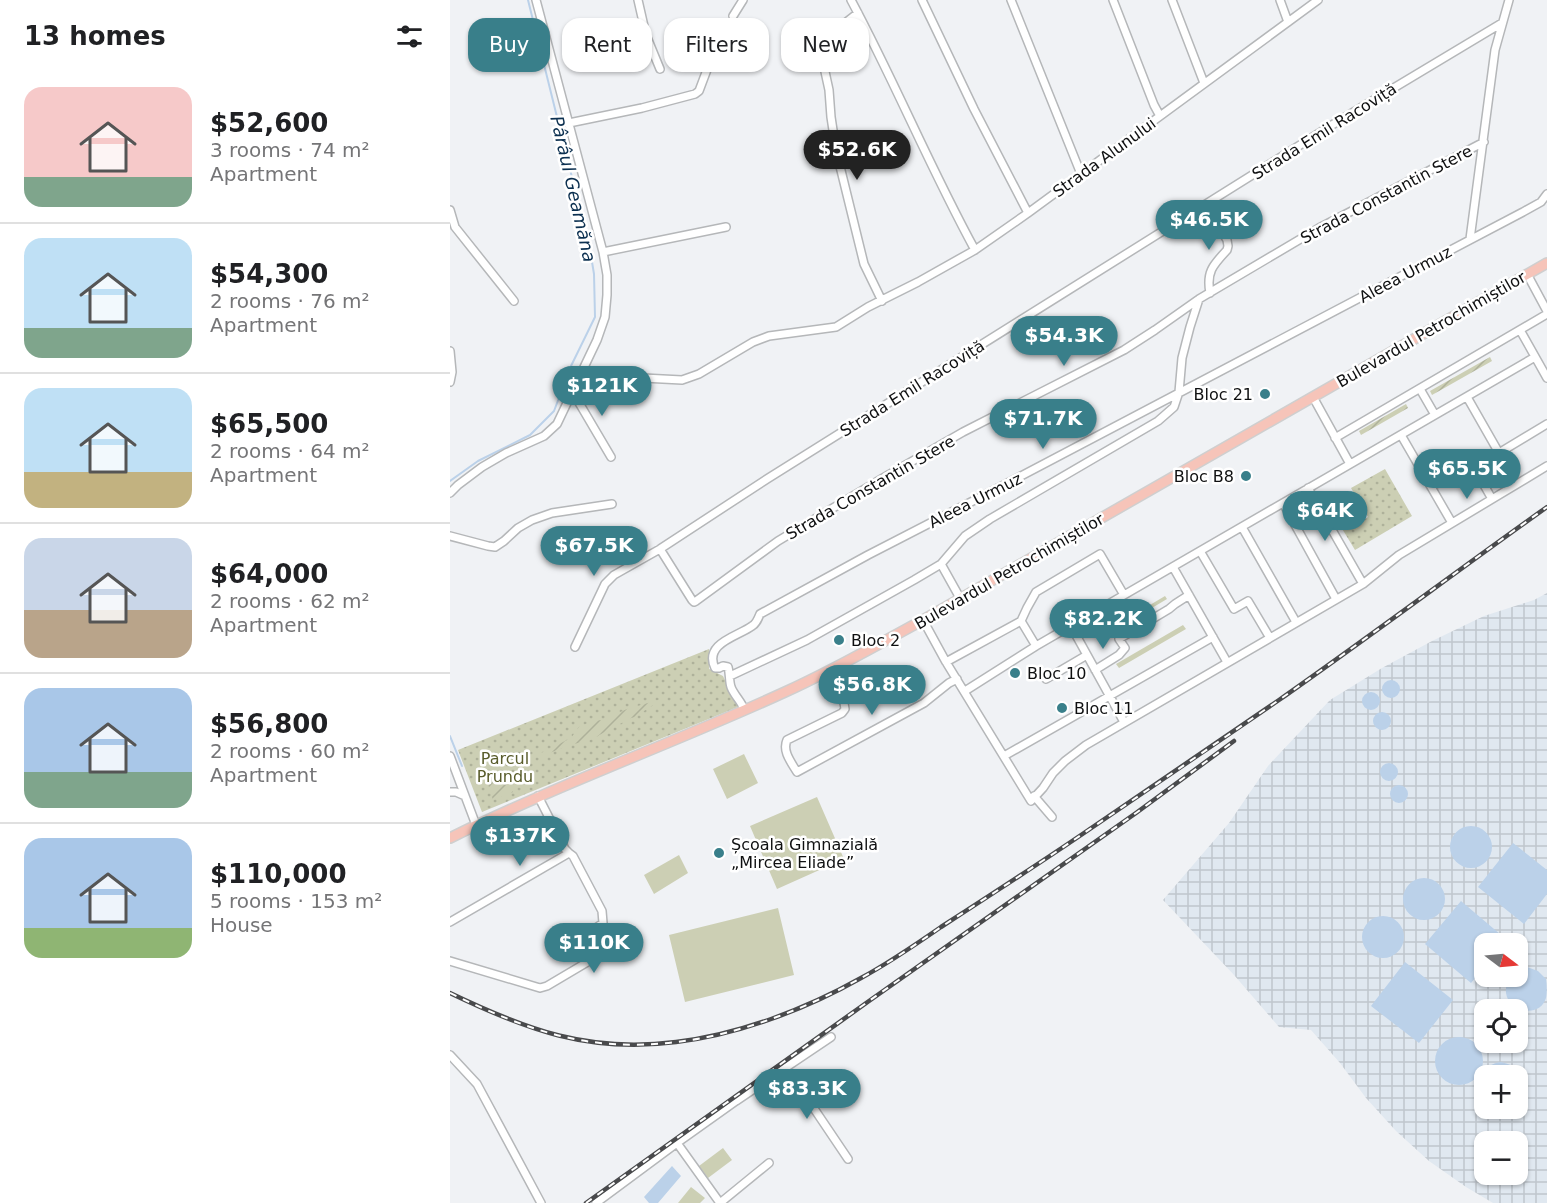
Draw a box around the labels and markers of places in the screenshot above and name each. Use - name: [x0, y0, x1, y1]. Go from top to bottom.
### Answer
- pin: $52.6K: [808, 130, 906, 181]
- pin: $46.5K: [1160, 200, 1258, 251]
- pin: $54.3K: [1015, 316, 1113, 367]
- pin: $121K: [560, 366, 644, 417]
- place label: Bloc 21: [1194, 385, 1253, 404]
- marker: Bloc 21: [1258, 387, 1272, 401]
- pin: $71.7K: [994, 399, 1092, 450]
- pin: $65.5K: [1418, 449, 1516, 500]
- place label: Bloc B8: [1174, 467, 1234, 486]
- marker: Bloc B8: [1239, 469, 1253, 483]
- pin: $64K: [1289, 491, 1361, 542]
- pin: $67.5K: [545, 526, 643, 577]
- pin: $82.2K: [1054, 599, 1152, 650]
- place label: Bloc 2: [851, 631, 900, 650]
- marker: Bloc 2: [832, 633, 846, 647]
- place label: Bloc 10: [1027, 664, 1086, 683]
- pin: $56.8K: [823, 665, 921, 716]
- marker: Bloc 10: [1008, 666, 1022, 680]
- place label: Bloc 11: [1074, 699, 1133, 718]
- marker: Bloc 11: [1055, 701, 1069, 715]
- pin: $137K: [478, 816, 562, 867]
- place label: Școala Gimnazială „Mircea Eliade”: [731, 835, 878, 872]
- marker: Școala Gimnazială „Mircea Eliade”: [712, 846, 726, 860]
- pin: $110K: [552, 923, 636, 974]
- pin: $83.3K: [758, 1069, 856, 1120]

